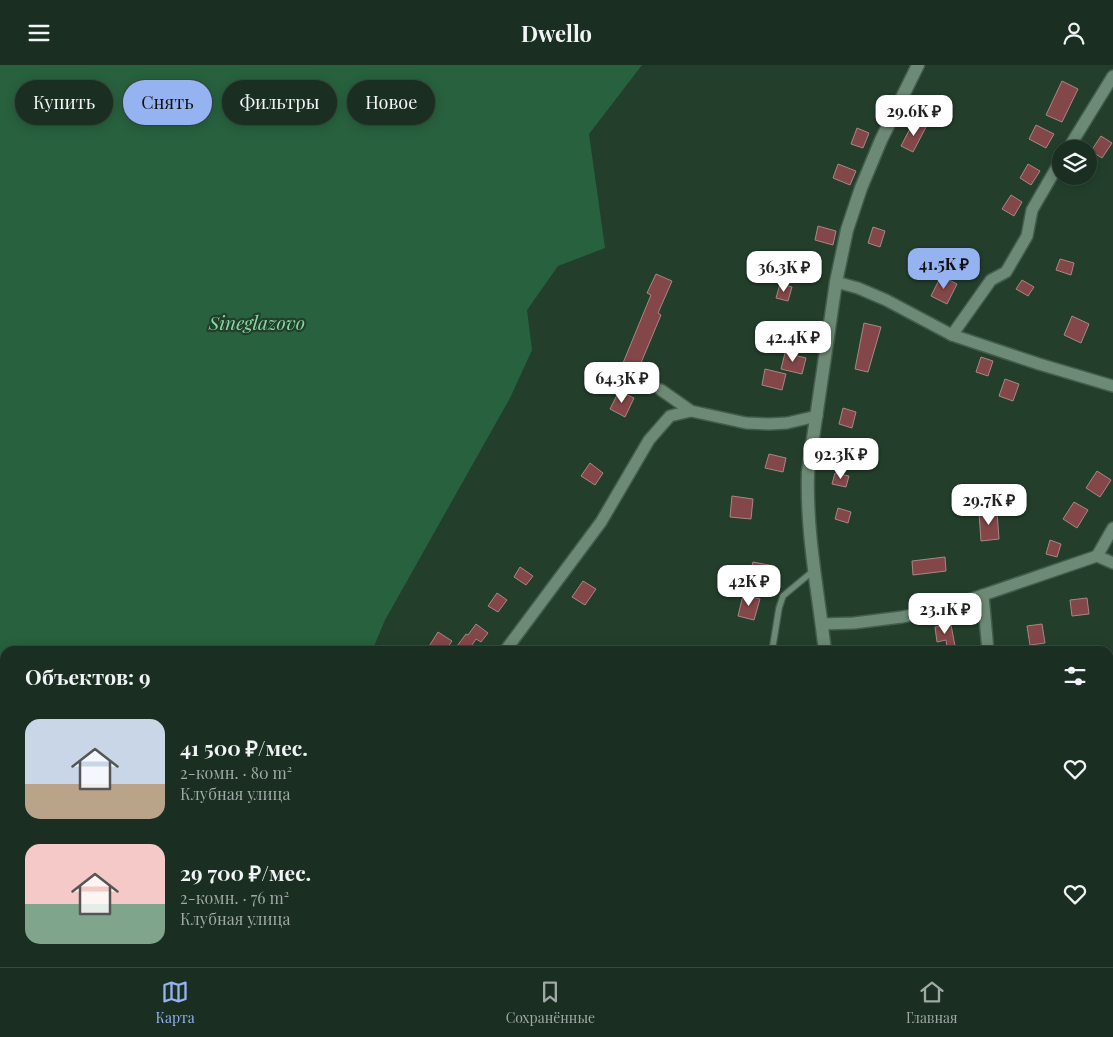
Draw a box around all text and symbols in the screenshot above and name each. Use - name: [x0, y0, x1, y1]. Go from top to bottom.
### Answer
- text: Dwello: [521, 18, 592, 48]
- icon: menu: [25, 19, 53, 47]
- icon: person: [1060, 19, 1088, 47]
- chip: Купить: [15, 80, 113, 125]
- chip: Снять: [123, 80, 212, 125]
- chip: Фильтры: [222, 80, 337, 125]
- chip: Новое: [347, 80, 435, 125]
- pin: 29.6K ₽: [868, 95, 960, 137]
- text: 29.6K ₽: [887, 100, 941, 121]
- map controls: [1052, 140, 1097, 185]
- button: layers: [1052, 140, 1097, 185]
- pin: 41.5K ₽: [898, 247, 990, 290]
- pin: 36.3K ₽: [738, 251, 830, 293]
- text: 41.5K ₽: [919, 253, 969, 274]
- text: 36.3K ₽: [758, 256, 810, 277]
- water label: Sineglazovo: [208, 309, 305, 335]
- pin: 42.4K ₽: [747, 321, 839, 363]
- text: 42.4K ₽: [766, 326, 820, 347]
- pin: 64.3K ₽: [576, 361, 668, 404]
- text: 64.3K ₽: [595, 367, 649, 388]
- pin: 92.3K ₽: [795, 437, 887, 480]
- text: 92.3K ₽: [814, 443, 868, 464]
- pin: 29.7K ₽: [943, 483, 1035, 526]
- text: 29.7K ₽: [963, 489, 1015, 510]
- pin: 42K ₽: [714, 565, 784, 607]
- text: 42K ₽: [728, 570, 770, 591]
- pin: 23.1K ₽: [899, 593, 991, 635]
- text: 23.1K ₽: [920, 598, 970, 619]
- text: Объектов: 9: [25, 662, 151, 690]
- icon: filters: [1061, 662, 1089, 690]
- text: 41 500 ₽/мес.: [180, 733, 308, 761]
- icon: home: [65, 739, 125, 799]
- icon: heart: [1061, 755, 1089, 783]
- text: 2-комн. · 80 m²: [180, 762, 292, 783]
- text: Клубная улица: [180, 783, 290, 804]
- text: 29 700 ₽/мес.: [180, 858, 311, 886]
- icon: home: [65, 864, 125, 924]
- icon: heart: [1061, 880, 1089, 908]
- text: 2-комн. · 76 m²: [180, 887, 289, 908]
- text: Клубная улица: [180, 908, 290, 929]
- tab: Карта: [155, 978, 195, 1027]
- tab: Сохранённые: [506, 978, 595, 1027]
- tab: Главная: [906, 978, 958, 1027]

